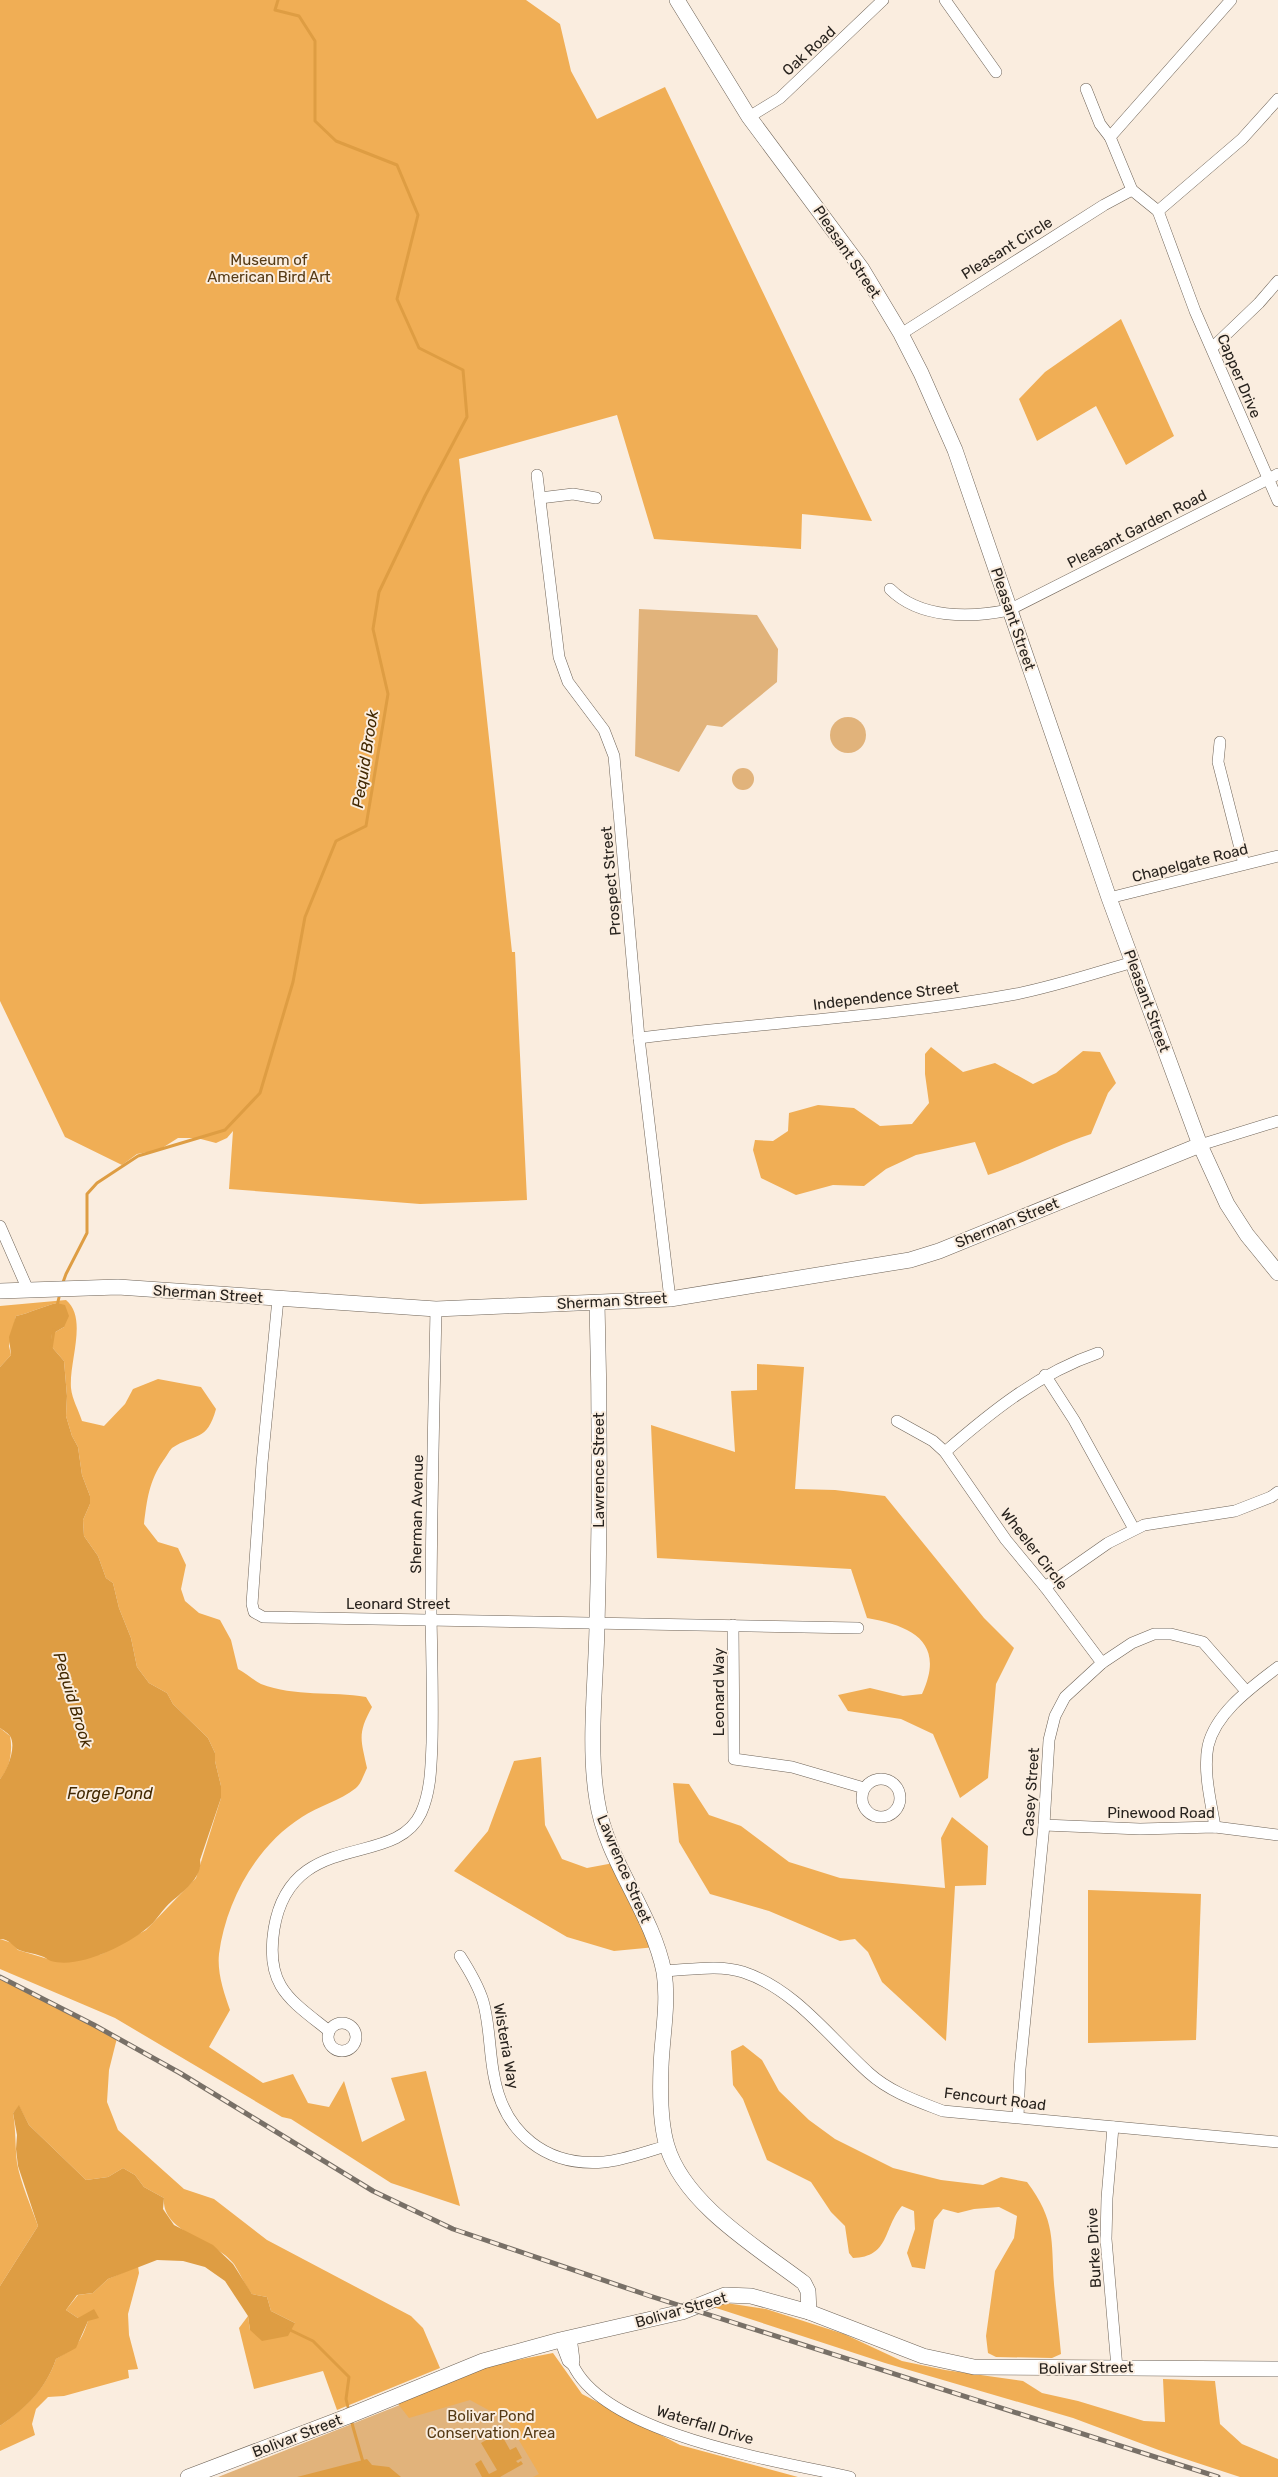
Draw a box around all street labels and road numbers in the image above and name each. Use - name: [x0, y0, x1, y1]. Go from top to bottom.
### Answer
- street label: Oak Road: [779, 22, 839, 80]
- street label: Pleasant Street: [809, 202, 885, 302]
- street label: Pleasant Circle: [958, 213, 1056, 283]
- street label: Capper Drive: [1213, 331, 1265, 421]
- street label: Pleasant Garden Road: [1064, 486, 1210, 572]
- street label: Pleasant Street: [987, 565, 1039, 673]
- street label: Prospect Street: [597, 825, 625, 937]
- street label: Chapelgate Road: [1130, 840, 1250, 886]
- street label: Pleasant Street: [1120, 947, 1174, 1055]
- street label: Independence Street: [812, 978, 960, 1014]
- street label: Sherman Street: [952, 1194, 1062, 1252]
- street label: Sherman Street: [152, 1281, 264, 1307]
- street label: Sherman Street: [556, 1289, 668, 1313]
- street label: Lawrence Street: [590, 1412, 608, 1528]
- street label: Sherman Avenue: [407, 1454, 427, 1574]
- street label: Wheeler Circle: [997, 1505, 1071, 1593]
- street label: Leonard Street: [346, 1595, 450, 1613]
- street label: Leonard Way: [710, 1648, 728, 1736]
- street label: Casey Street: [1019, 1747, 1043, 1837]
- street label: Pinewood Road: [1107, 1804, 1215, 1822]
- street label: Lawrence Street: [593, 1812, 655, 1926]
- street label: Wisteria Way: [490, 2002, 522, 2090]
- street label: Fencourt Road: [943, 2084, 1047, 2114]
- street label: Burke Drive: [1083, 2207, 1105, 2289]
- street label: Bolivar Street: [633, 2288, 729, 2332]
- street label: Bolivar Street: [1039, 2358, 1134, 2378]
- street label: Waterfall Drive: [654, 2402, 756, 2448]
- street label: Bolivar Street: [250, 2411, 345, 2461]

